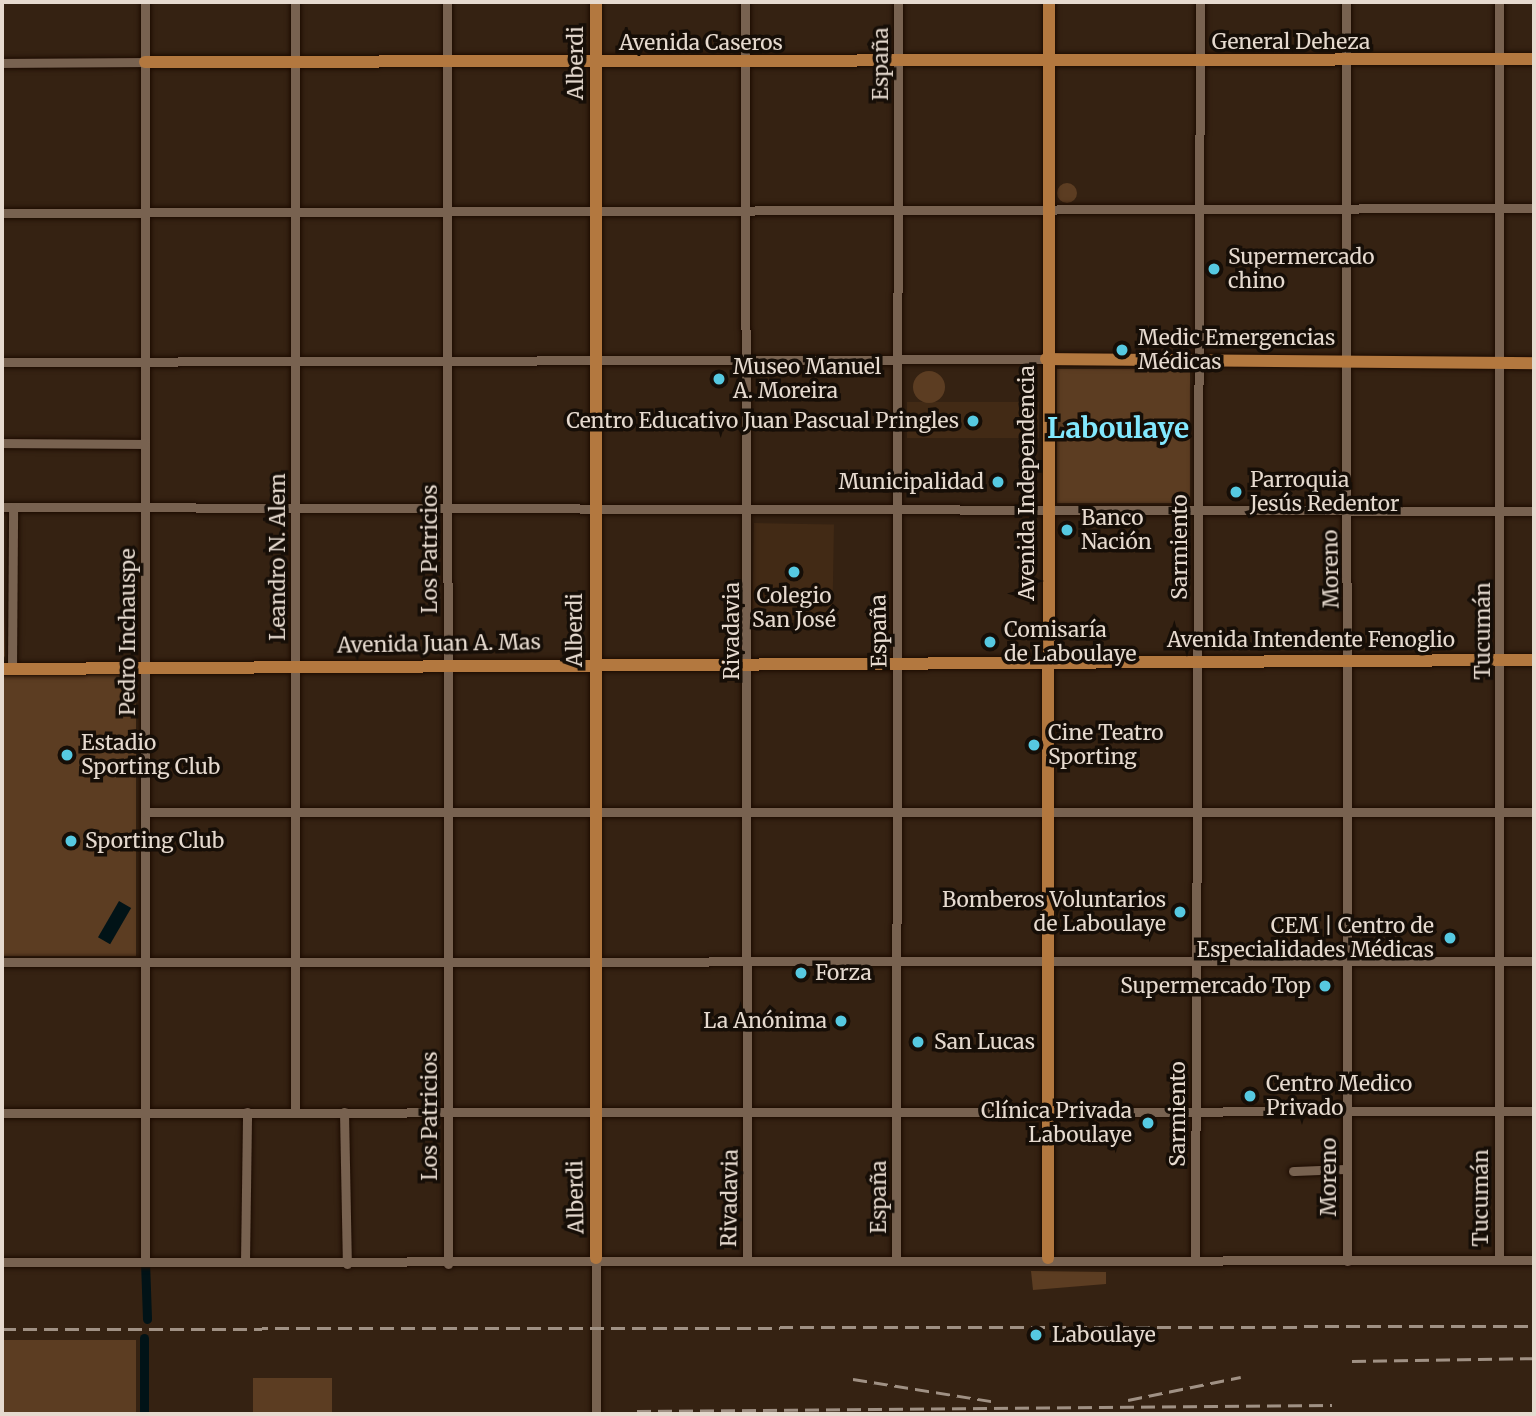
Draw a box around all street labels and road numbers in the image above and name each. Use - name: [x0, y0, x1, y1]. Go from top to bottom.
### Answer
- street label: Alberdi: [563, 26, 589, 100]
- street label: España: [868, 27, 894, 101]
- street label: General Deheza: [1212, 29, 1370, 55]
- street label: Avenida Caseros: [619, 30, 783, 56]
- street label: Avenida Independencia: [1014, 365, 1040, 601]
- street label: Leandro N. Alem: [265, 473, 291, 641]
- street label: Los Patricios: [417, 484, 443, 614]
- street label: Sarmiento: [1167, 494, 1193, 600]
- street label: Moreno: [1318, 529, 1344, 609]
- street label: Pedro Inchauspe: [115, 548, 141, 716]
- street label: Rivadavia: [719, 582, 745, 680]
- street label: Tucumán: [1470, 582, 1496, 680]
- street label: Alberdi: [562, 593, 588, 667]
- street label: España: [866, 594, 892, 668]
- street label: Avenida Intendente Fenoglio: [1167, 627, 1455, 653]
- street label: Avenida Juan A. Mas: [337, 630, 541, 658]
- street label: Los Patricios: [417, 1051, 443, 1181]
- street label: Sarmiento: [1165, 1061, 1191, 1167]
- street label: Moreno: [1316, 1138, 1342, 1216]
- street label: Rivadavia: [717, 1149, 743, 1247]
- street label: Tucumán: [1468, 1149, 1494, 1247]
- street label: Alberdi: [563, 1160, 589, 1234]
- street label: España: [866, 1160, 892, 1234]

